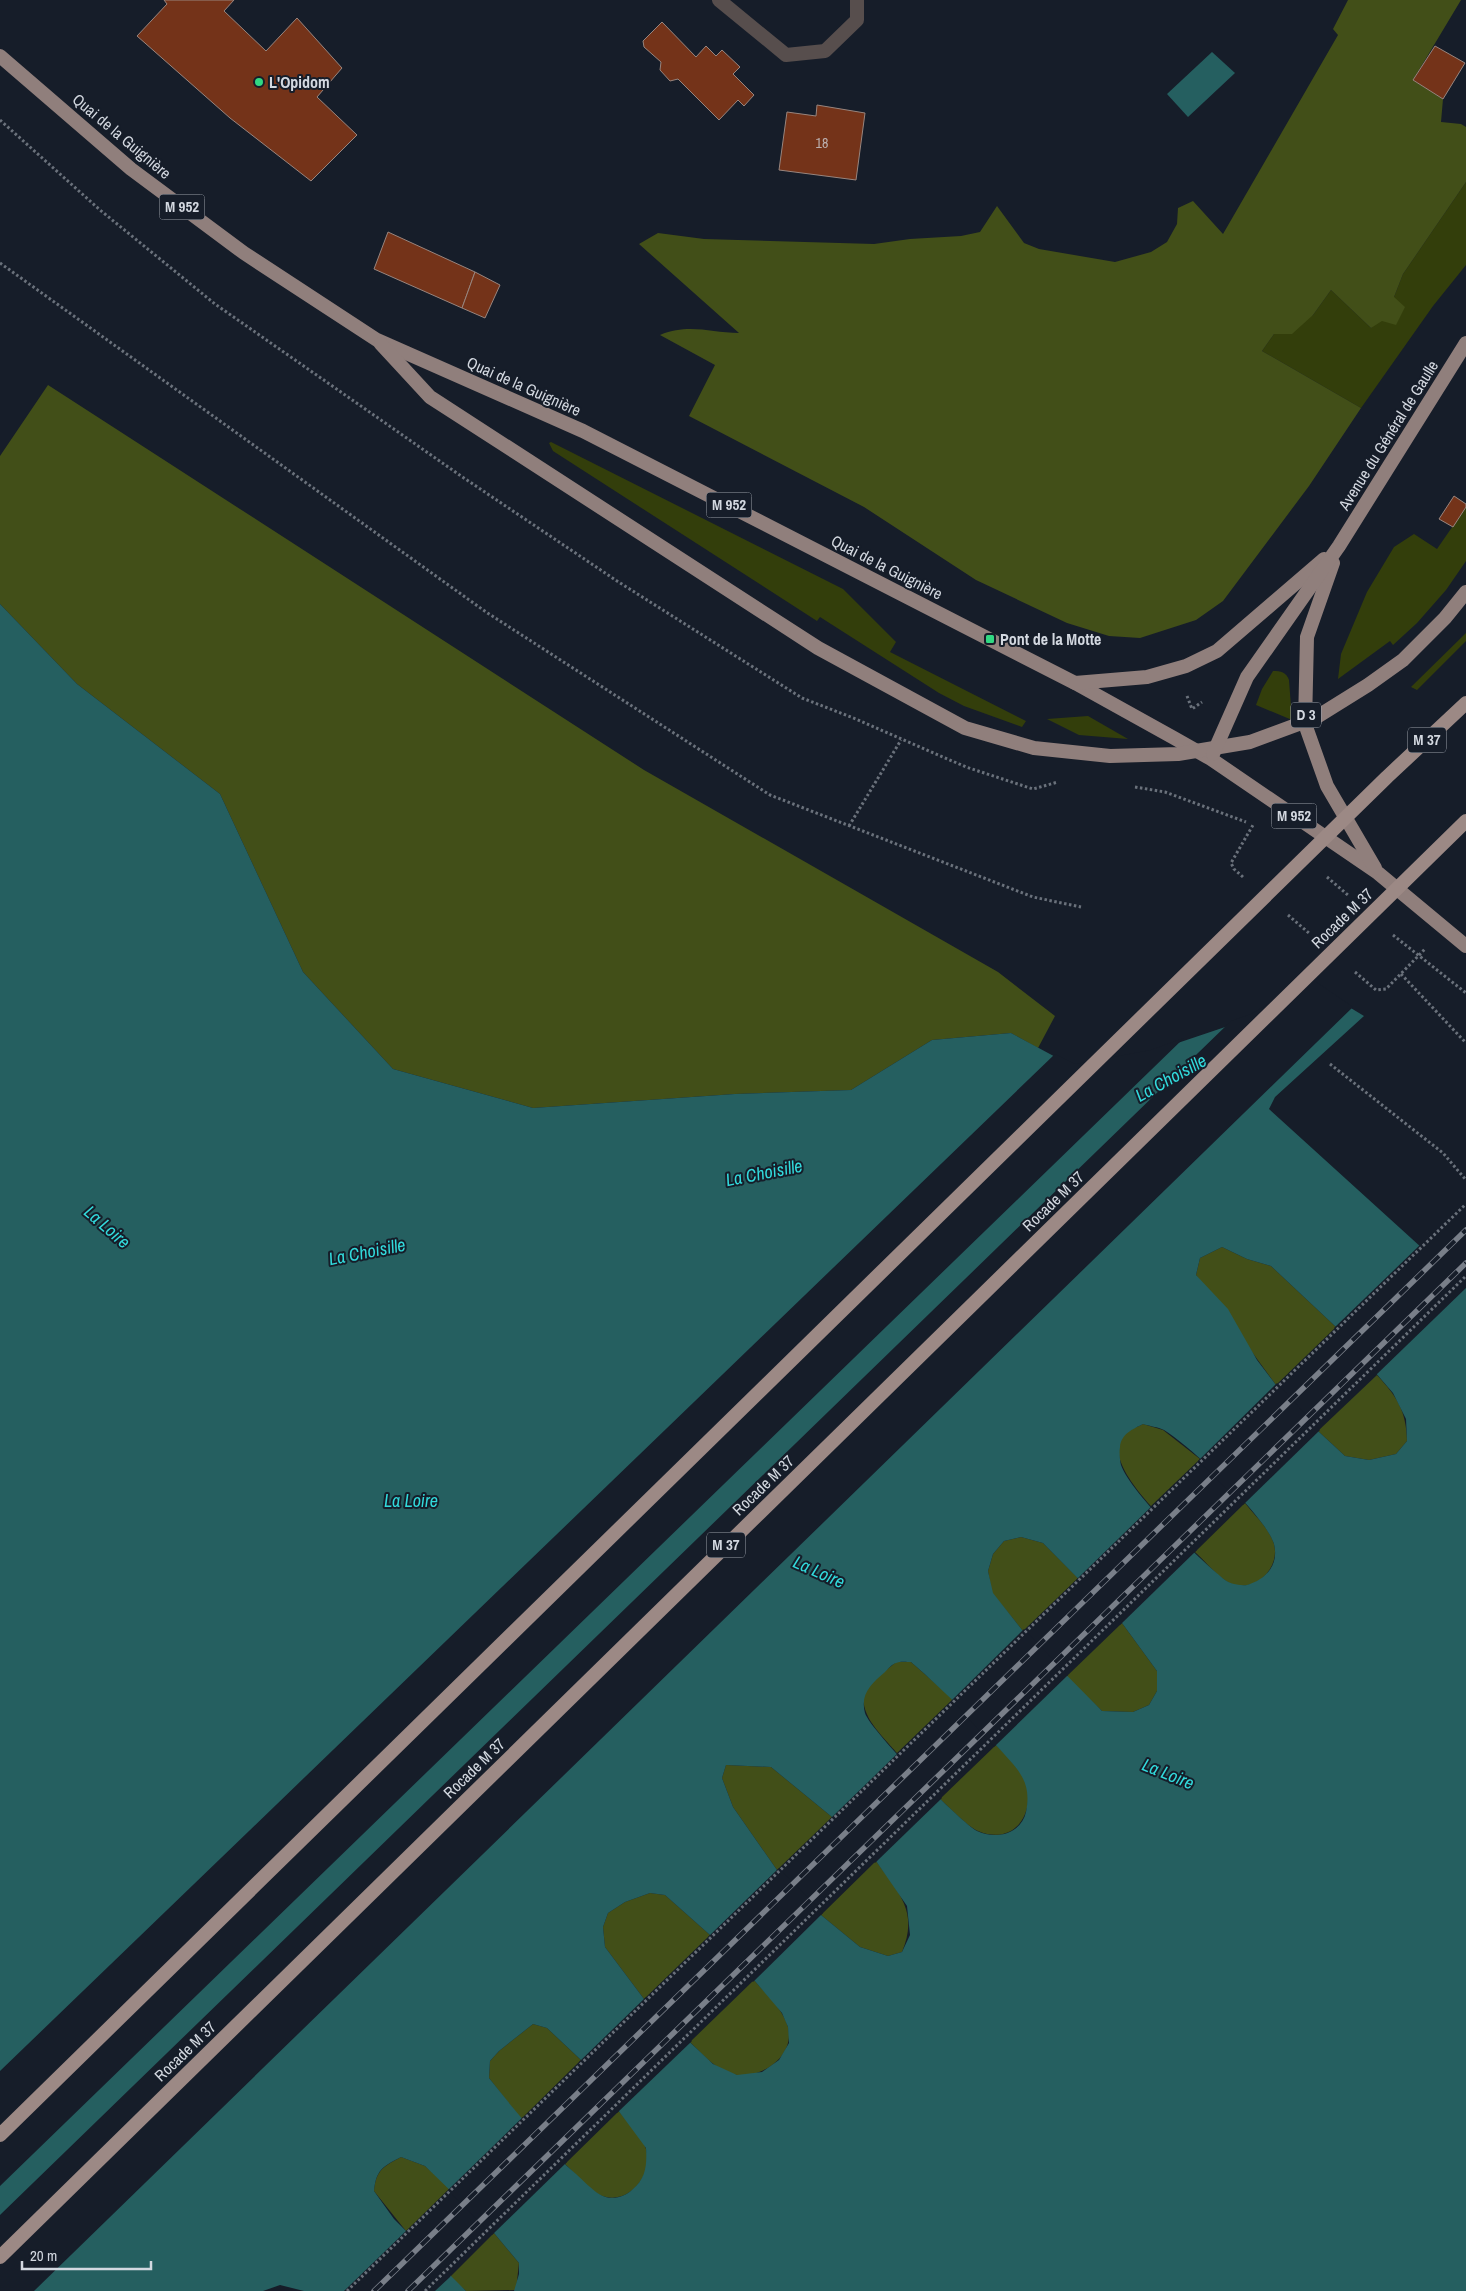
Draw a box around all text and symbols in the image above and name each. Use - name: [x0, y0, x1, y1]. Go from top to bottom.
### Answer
- place label: L'Opidom: [269, 71, 330, 93]
- marker: L'Opidom: [253, 76, 265, 88]
- street label: Quai de la Guignière: [68, 88, 176, 184]
- house number: 18: [816, 134, 828, 152]
- road number: M 952: [160, 194, 204, 220]
- street label: Quai de la Guignière: [464, 351, 584, 421]
- street label: Avenue du Général de Gaulle: [1332, 356, 1443, 515]
- road number: M 952: [706, 492, 752, 518]
- street label: Quai de la Guignière: [827, 529, 947, 605]
- place label: Pont de la Motte: [1000, 628, 1101, 650]
- marker: Pont de la Motte: [984, 633, 996, 645]
- road number: D 3: [1291, 702, 1321, 728]
- road number: M 37: [1408, 728, 1446, 752]
- road number: M 952: [1272, 804, 1316, 828]
- street label: Rocade M 37: [1306, 883, 1378, 953]
- water label: La Choisille: [1131, 1048, 1211, 1107]
- water label: La Choisille: [723, 1153, 805, 1192]
- street label: Rocade M 37: [1017, 1166, 1089, 1236]
- water label: La Loire: [79, 1199, 136, 1254]
- water label: La Choisille: [326, 1232, 408, 1271]
- street label: Rocade M 37: [727, 1450, 799, 1520]
- water label: La Loire: [384, 1488, 438, 1513]
- road number: M 37: [707, 1532, 745, 1558]
- water label: La Loire: [789, 1549, 849, 1594]
- street label: Rocade M 37: [438, 1733, 510, 1803]
- water label: La Loire: [1138, 1752, 1198, 1795]
- street label: Rocade M 37: [149, 2016, 221, 2086]
- scale bar: [22, 2238, 151, 2270]
- text: 20 m: [30, 2245, 57, 2266]

